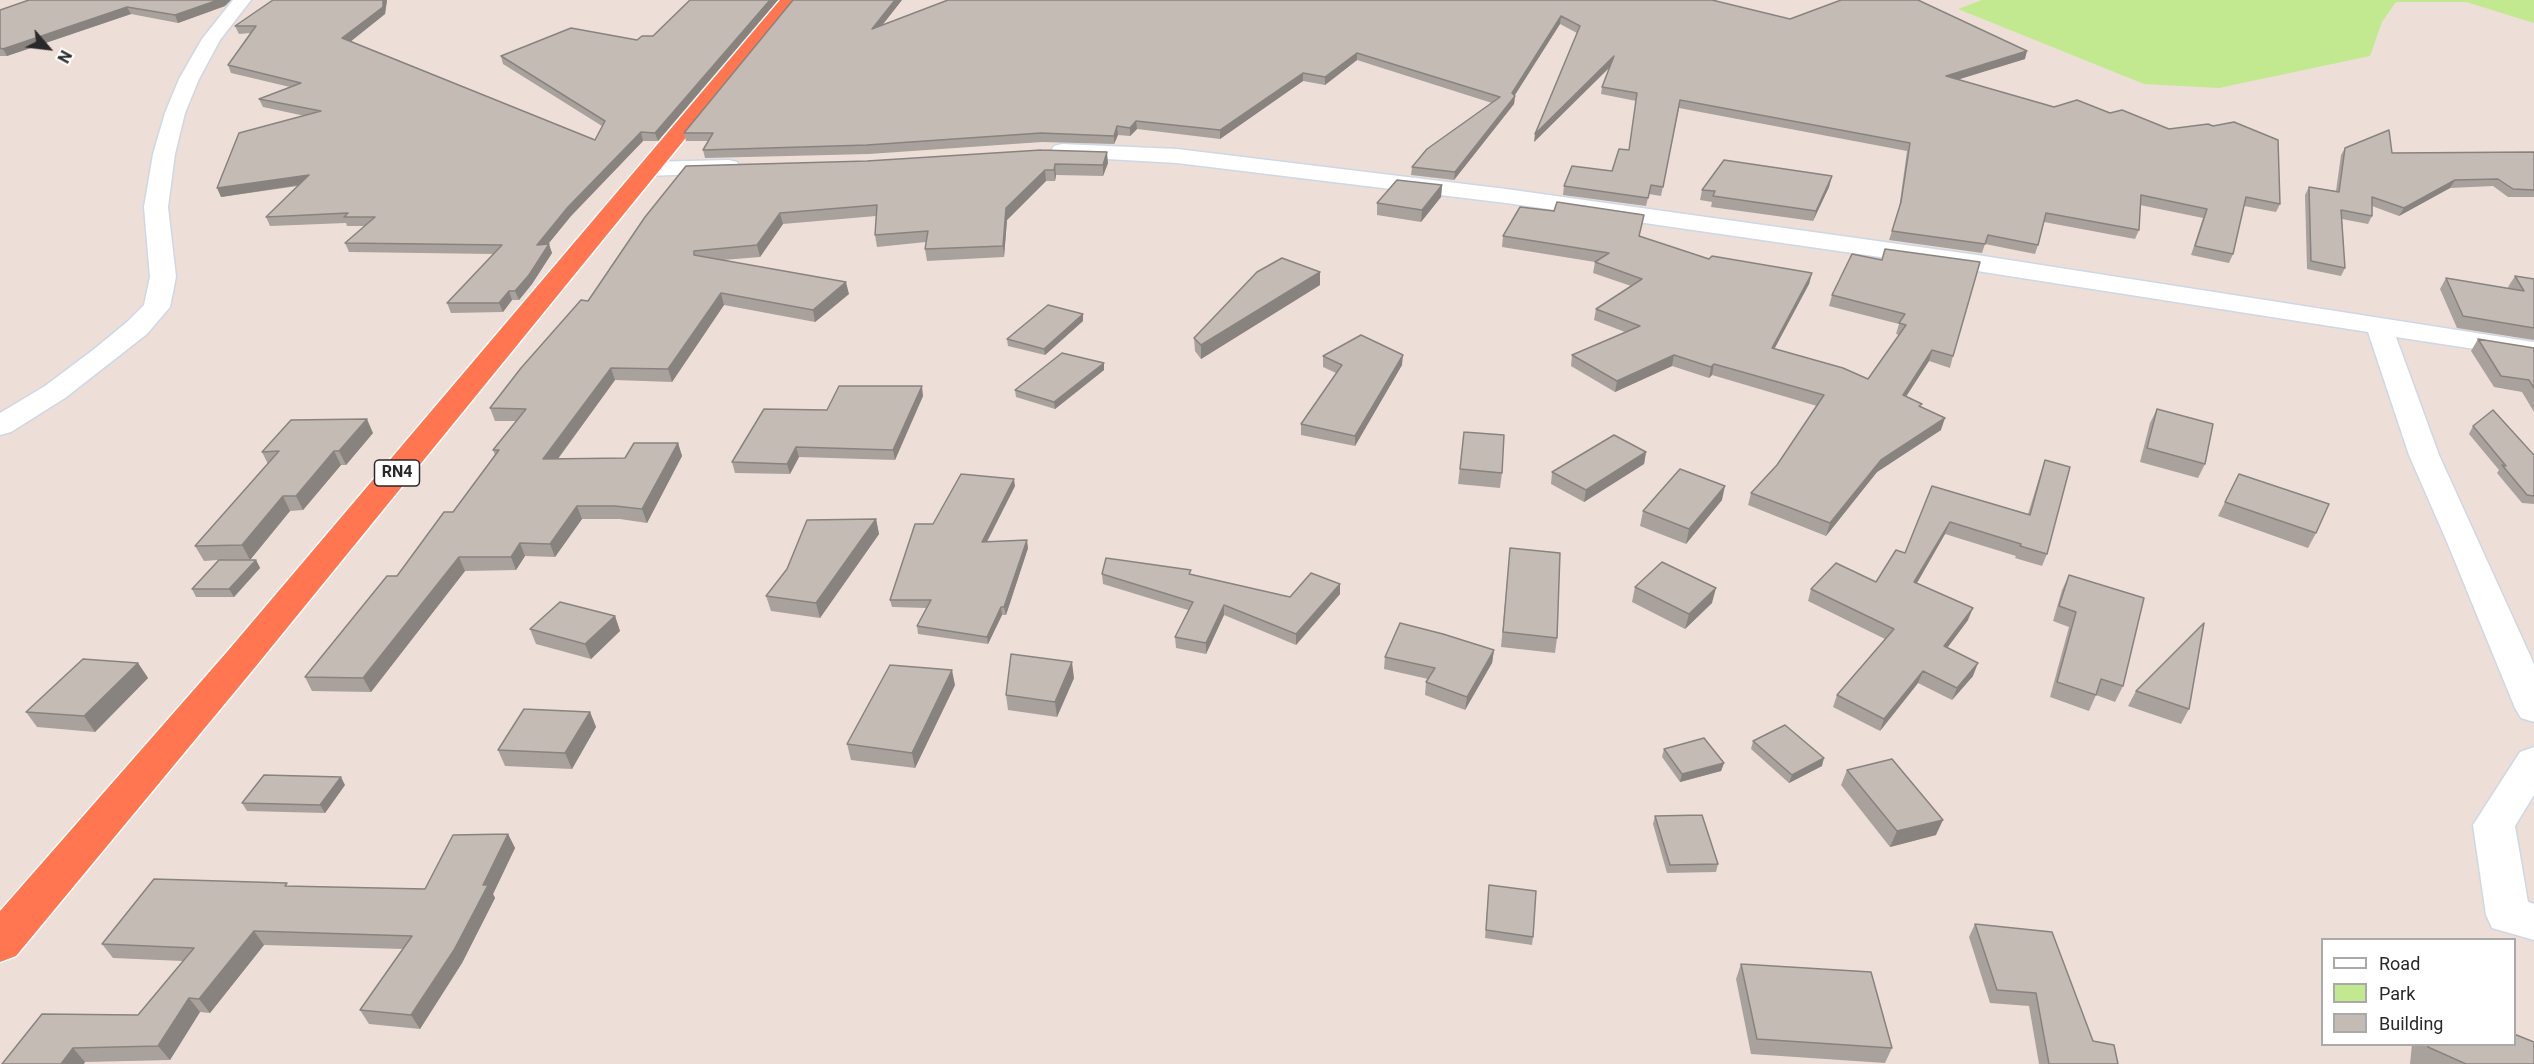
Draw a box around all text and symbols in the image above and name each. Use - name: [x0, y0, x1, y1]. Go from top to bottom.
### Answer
- north arrow: [18, 18, 78, 78]
- text: N: [53, 47, 75, 66]
- road number: RN4: [374, 460, 420, 486]
- legend: [2321, 938, 2516, 1046]
- text: Road: [2379, 953, 2420, 974]
- text: Park: [2379, 983, 2415, 1004]
- text: Building: [2379, 1013, 2443, 1034]

